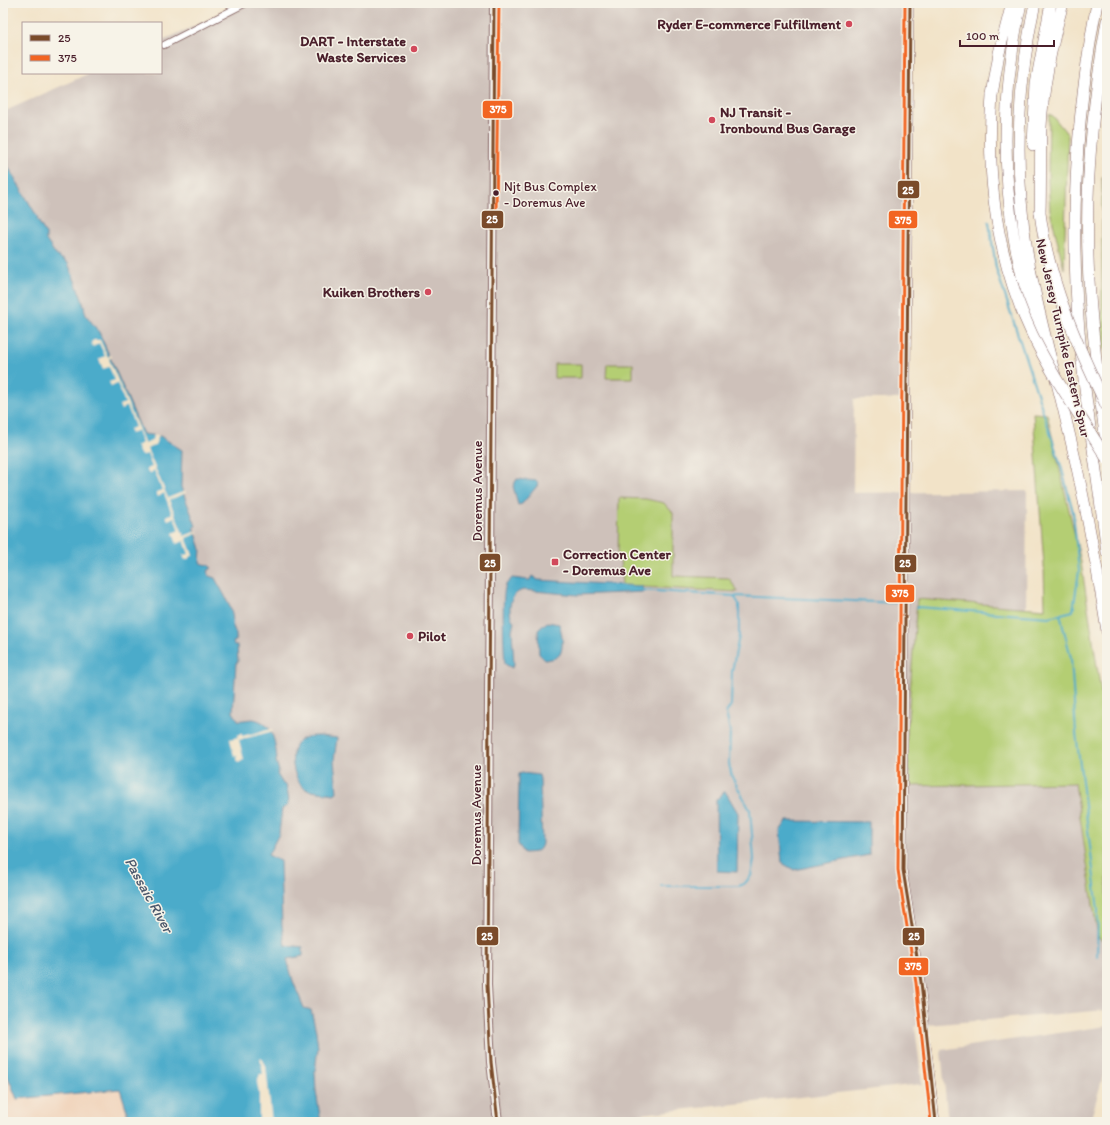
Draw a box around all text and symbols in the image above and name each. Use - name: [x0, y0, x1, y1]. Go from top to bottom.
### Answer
- place label: Ryder E-commerce Fulfillment: [657, 16, 842, 33]
- marker: Ryder E-commerce Fulfillment: [844, 19, 854, 29]
- legend: [22, 22, 162, 74]
- scale bar: [960, 22, 1054, 48]
- text: 100 m: [966, 29, 999, 43]
- text: 25: [58, 31, 71, 45]
- place label: DART - Interstate Waste Services: [300, 33, 406, 66]
- marker: DART - Interstate Waste Services: [409, 44, 419, 54]
- text: 375: [58, 51, 77, 65]
- line badge: 375: [482, 100, 513, 119]
- text: 375: [489, 103, 507, 116]
- place label: NJ Transit - Ironbound Bus Garage: [720, 104, 856, 137]
- marker: NJ Transit - Ironbound Bus Garage: [707, 115, 717, 125]
- place label: Njt Bus Complex - Doremus Ave: [504, 179, 597, 210]
- line badge: 25: [897, 180, 920, 199]
- text: 25: [902, 184, 914, 197]
- marker: Njt Bus Complex - Doremus Ave: [491, 188, 501, 198]
- line badge: 25: [481, 210, 504, 229]
- line badge: 375: [888, 210, 918, 229]
- text: 25: [486, 213, 498, 226]
- text: 375: [894, 214, 912, 227]
- street label: New Jersey Turnpike Eastern Spur: [1032, 237, 1094, 440]
- place label: Kuiken Brothers: [323, 284, 420, 301]
- marker: Kuiken Brothers: [423, 287, 433, 297]
- street label: Doremus Avenue: [469, 440, 486, 541]
- place label: Correction Center - Doremus Ave: [563, 546, 671, 579]
- line badge: 25: [479, 553, 501, 572]
- line badge: 25: [894, 554, 917, 573]
- text: 25: [484, 557, 496, 570]
- marker: Correction Center - Doremus Ave: [550, 557, 560, 567]
- text: 25: [899, 557, 911, 570]
- line badge: 375: [885, 584, 915, 603]
- text: 375: [891, 587, 909, 600]
- place label: Pilot: [418, 628, 447, 645]
- marker: Pilot: [405, 631, 415, 641]
- street label: Doremus Avenue: [468, 764, 485, 865]
- water label: Passaic River: [121, 854, 178, 938]
- line badge: 25: [476, 926, 499, 946]
- line badge: 25: [902, 927, 925, 946]
- text: 25: [481, 930, 493, 943]
- text: 25: [908, 930, 920, 943]
- line badge: 375: [898, 957, 929, 976]
- text: 375: [904, 960, 922, 973]

